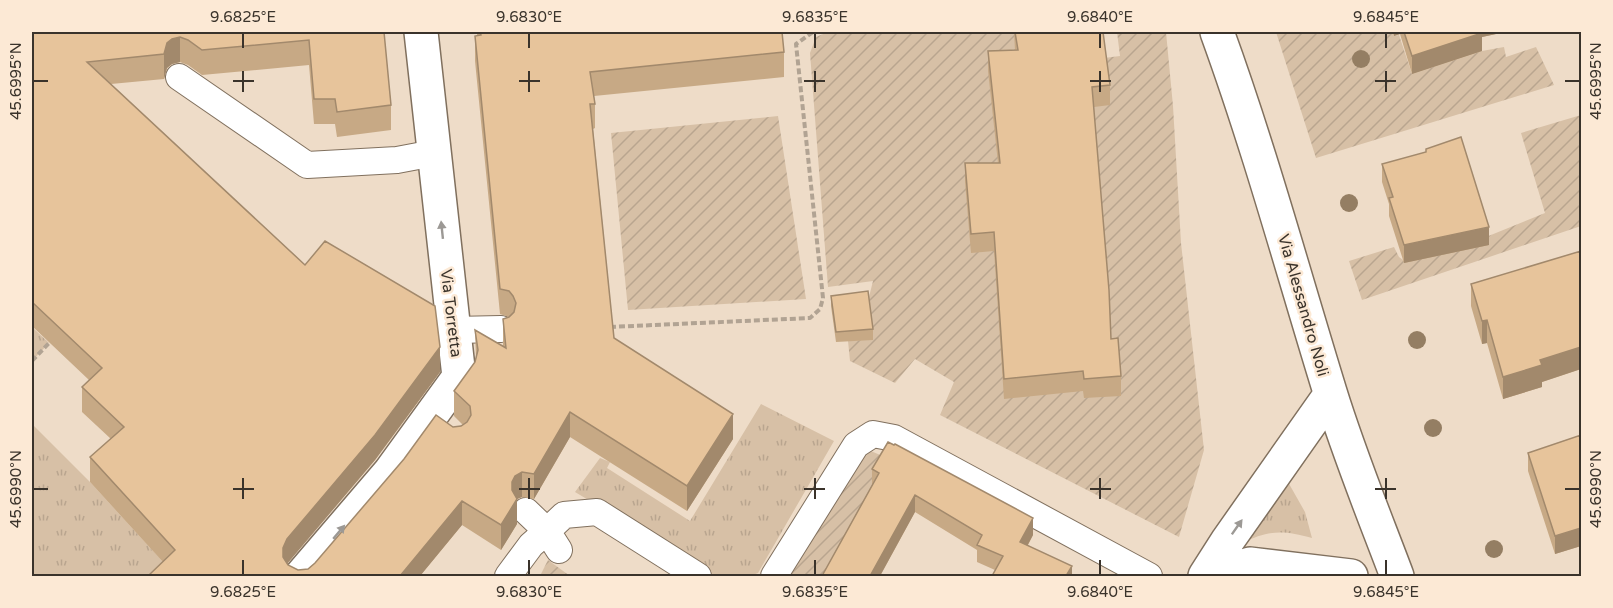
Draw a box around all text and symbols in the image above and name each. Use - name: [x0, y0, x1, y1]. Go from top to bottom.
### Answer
- text: 9.6825°E: [210, 8, 276, 26]
- text: 9.6830°E: [496, 8, 562, 26]
- text: 9.6835°E: [782, 8, 848, 26]
- text: 9.6840°E: [1067, 8, 1133, 26]
- text: 9.6845°E: [1353, 8, 1419, 26]
- text: 45.6995°N: [7, 42, 25, 120]
- text: 45.6995°N: [1587, 42, 1605, 120]
- one-way arrow: [437, 220, 447, 239]
- street label: Via Alessandro Noli: [1273, 232, 1333, 379]
- street label: Via Torretta: [436, 268, 466, 358]
- text: 45.6990°N: [7, 450, 25, 528]
- text: 45.6990°N: [1587, 450, 1605, 528]
- one-way arrow: [1231, 520, 1243, 536]
- one-way arrow: [332, 525, 345, 540]
- text: 9.6825°E: [210, 583, 276, 601]
- text: 9.6830°E: [496, 583, 562, 601]
- text: 9.6835°E: [782, 583, 848, 601]
- text: 9.6840°E: [1067, 583, 1133, 601]
- text: 9.6845°E: [1353, 583, 1419, 601]

